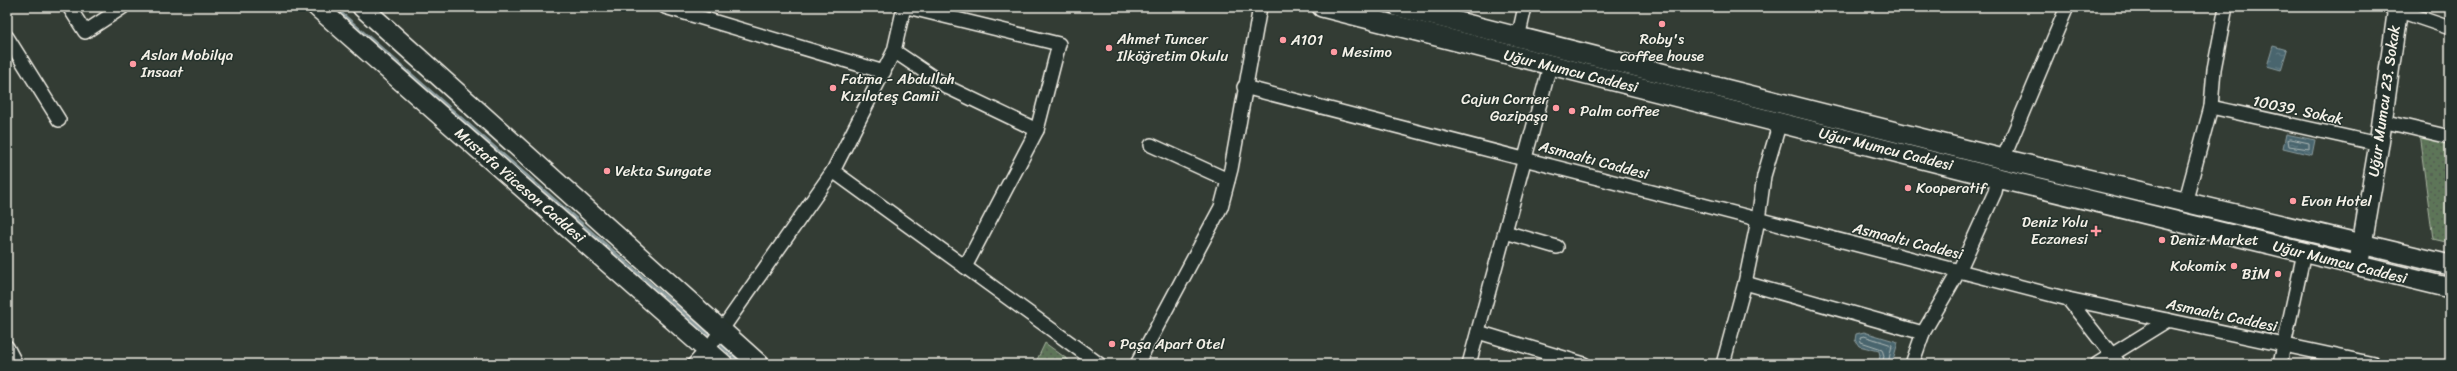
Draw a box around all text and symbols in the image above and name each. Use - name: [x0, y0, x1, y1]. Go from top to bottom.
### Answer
- marker: Roby's coffee house: [1657, 19, 1667, 29]
- street label: Uğur Mumcu 23. Sokak: [2361, 24, 2407, 178]
- place label: Ahmet Tuncer Ilköğretim Okulu: [1116, 26, 1228, 69]
- place label: Roby's coffee house: [1620, 26, 1704, 69]
- place label: A101: [1290, 27, 1323, 53]
- marker: A101: [1278, 35, 1288, 45]
- place label: Mesimo: [1342, 39, 1393, 65]
- place label: Aslan Mobilya Insaat: [140, 42, 234, 85]
- street label: Uğur Mumcu Caddesi: [1501, 42, 1642, 100]
- marker: Ahmet Tuncer Ilköğretim Okulu: [1104, 43, 1114, 53]
- marker: Mesimo: [1329, 47, 1339, 57]
- marker: Aslan Mobilya Insaat: [128, 59, 138, 69]
- place label: Fatma - Abdullah Kızılateş Camii: [841, 66, 955, 109]
- marker: Fatma - Abdullah Kızılateş Camii: [828, 83, 838, 93]
- place label: Cajun Corner Gazipaşa: [1461, 86, 1549, 129]
- street label: 10039. Sokak: [2250, 88, 2346, 132]
- place label: Palm coffee: [1580, 98, 1660, 124]
- marker: Cajun Corner Gazipaşa: [1551, 103, 1561, 113]
- marker: Palm coffee: [1567, 106, 1577, 116]
- street label: Uğur Mumcu Caddesi: [1816, 120, 1957, 178]
- street label: Mustafa Yüceson Caddesi: [449, 121, 592, 250]
- street label: Asmaaltı Caddesi: [1535, 133, 1653, 187]
- place label: Vekta Sungate: [615, 158, 712, 184]
- marker: Vekta Sungate: [602, 166, 612, 176]
- place label: Kooperatif: [1916, 175, 1988, 201]
- marker: Kooperatif: [1903, 183, 1913, 193]
- place label: Evon Hotel: [2301, 188, 2372, 214]
- marker: Evon Hotel: [2288, 196, 2298, 206]
- place label: Deniz Yolu Eczanesi: [2022, 209, 2089, 252]
- street label: Asmaaltı Caddesi: [1849, 214, 1967, 267]
- marker: Deniz Yolu Eczanesi: [2091, 226, 2101, 236]
- place label: Deniz Market: [2170, 227, 2259, 253]
- street label: Uğur Mumcu Caddesi: [2270, 233, 2411, 291]
- marker: Deniz Market: [2157, 235, 2167, 245]
- place label: Kokomix: [2170, 253, 2226, 279]
- marker: Kokomix: [2229, 261, 2239, 271]
- place label: BİM: [2242, 261, 2270, 287]
- marker: BİM: [2273, 269, 2283, 279]
- street label: Asmaaltı Caddesi: [2163, 290, 2281, 340]
- place label: Paşa Apart Otel: [1120, 331, 1225, 357]
- marker: Paşa Apart Otel: [1107, 339, 1117, 349]

